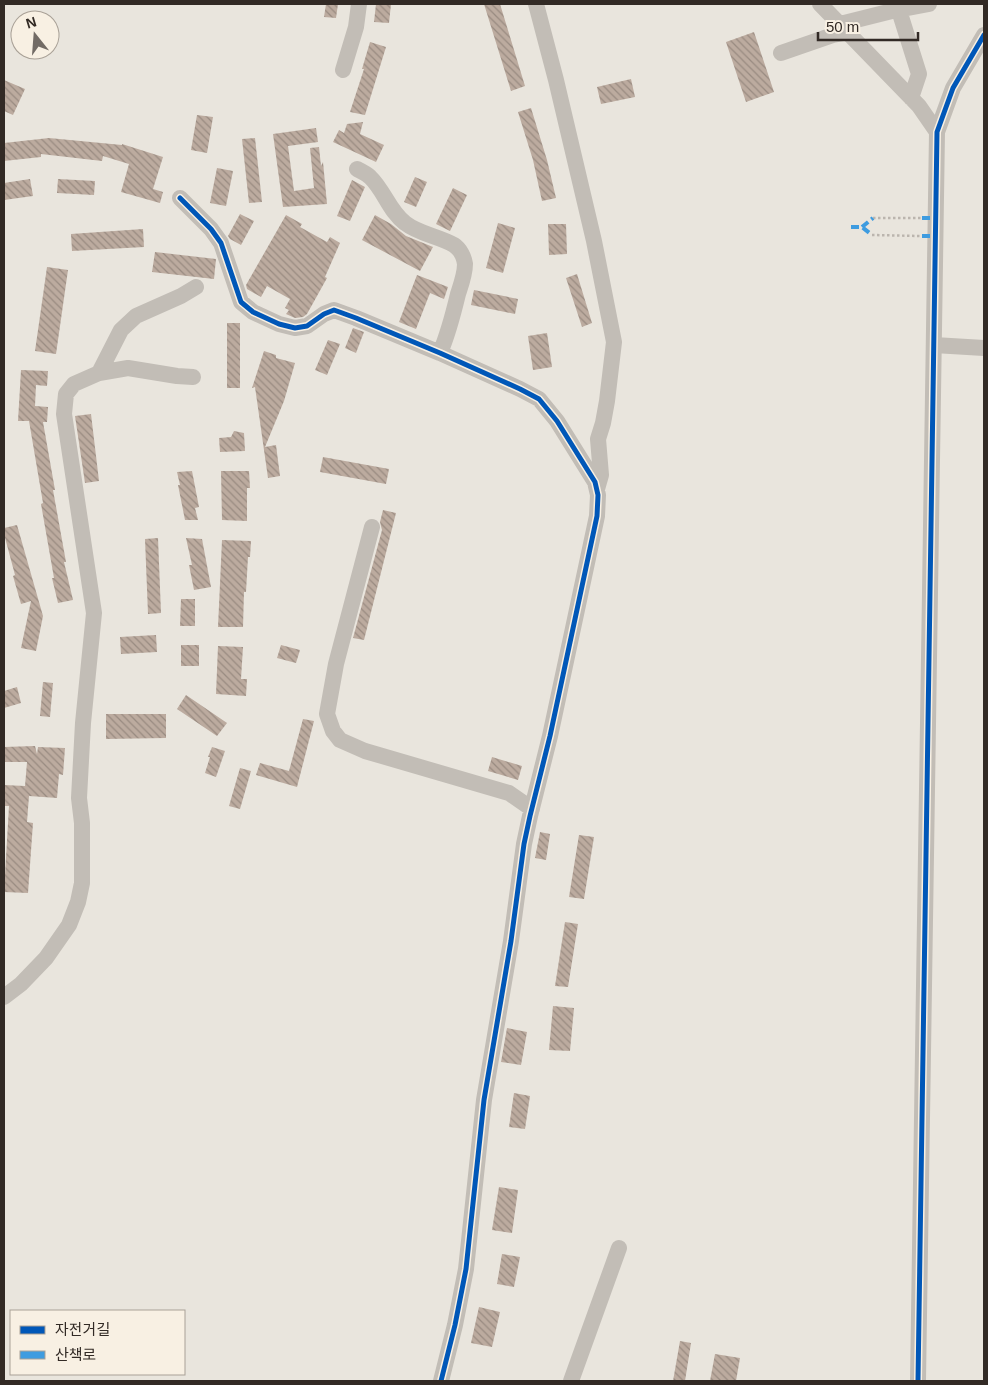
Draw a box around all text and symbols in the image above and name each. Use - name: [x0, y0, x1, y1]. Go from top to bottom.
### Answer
- north arrow: [10, 10, 60, 60]
- scale bar: [818, 10, 918, 42]
- text: N: [24, 13, 38, 32]
- text: 50 m: [826, 18, 859, 35]
- legend: [10, 1310, 185, 1375]
- text: 자전거길: [55, 1321, 110, 1338]
- text: 산책로: [55, 1346, 96, 1363]

